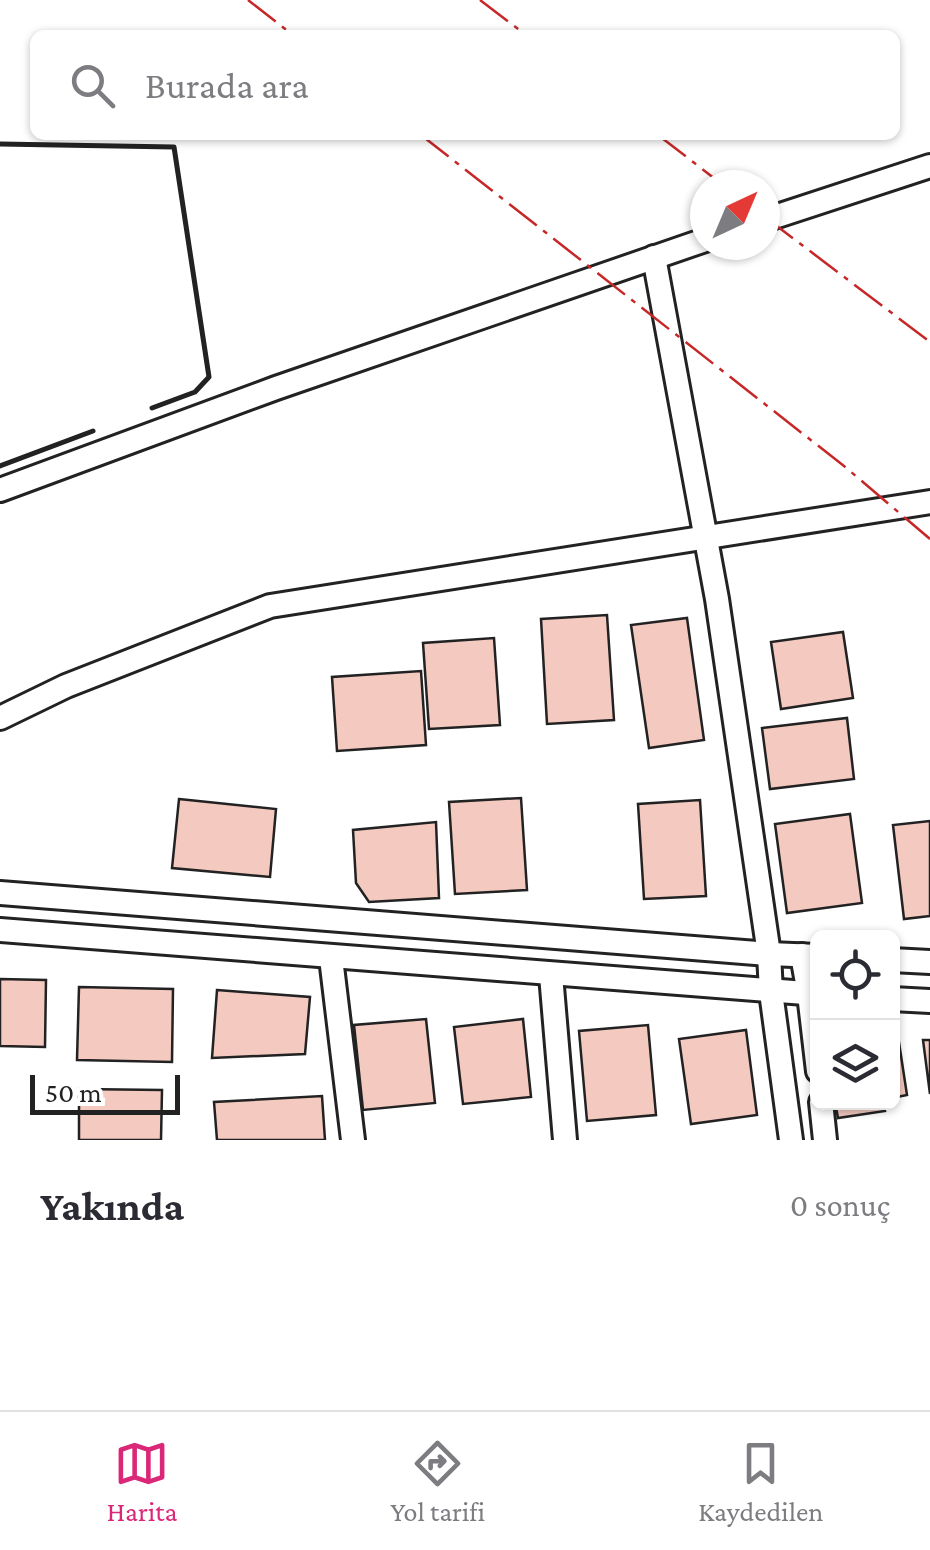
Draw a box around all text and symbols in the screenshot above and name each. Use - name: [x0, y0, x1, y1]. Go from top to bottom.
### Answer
- search box: [30, 30, 900, 140]
- icon: search: [65, 58, 120, 113]
- text: Burada ara: [145, 64, 309, 106]
- north arrow: [690, 170, 780, 260]
- map controls: [810, 930, 900, 1110]
- button: locate: [810, 930, 900, 1020]
- button: layers: [810, 1020, 900, 1110]
- scale bar: [30, 1070, 180, 1114]
- text: 50 m: [45, 1077, 102, 1108]
- text: Yakında: [40, 1182, 184, 1229]
- text: 0 sonuç: [790, 1187, 890, 1223]
- tab: Harita: [107, 1436, 177, 1527]
- tab: Yol tarifi: [391, 1436, 485, 1527]
- tab: Kaydedilen: [698, 1436, 823, 1527]

